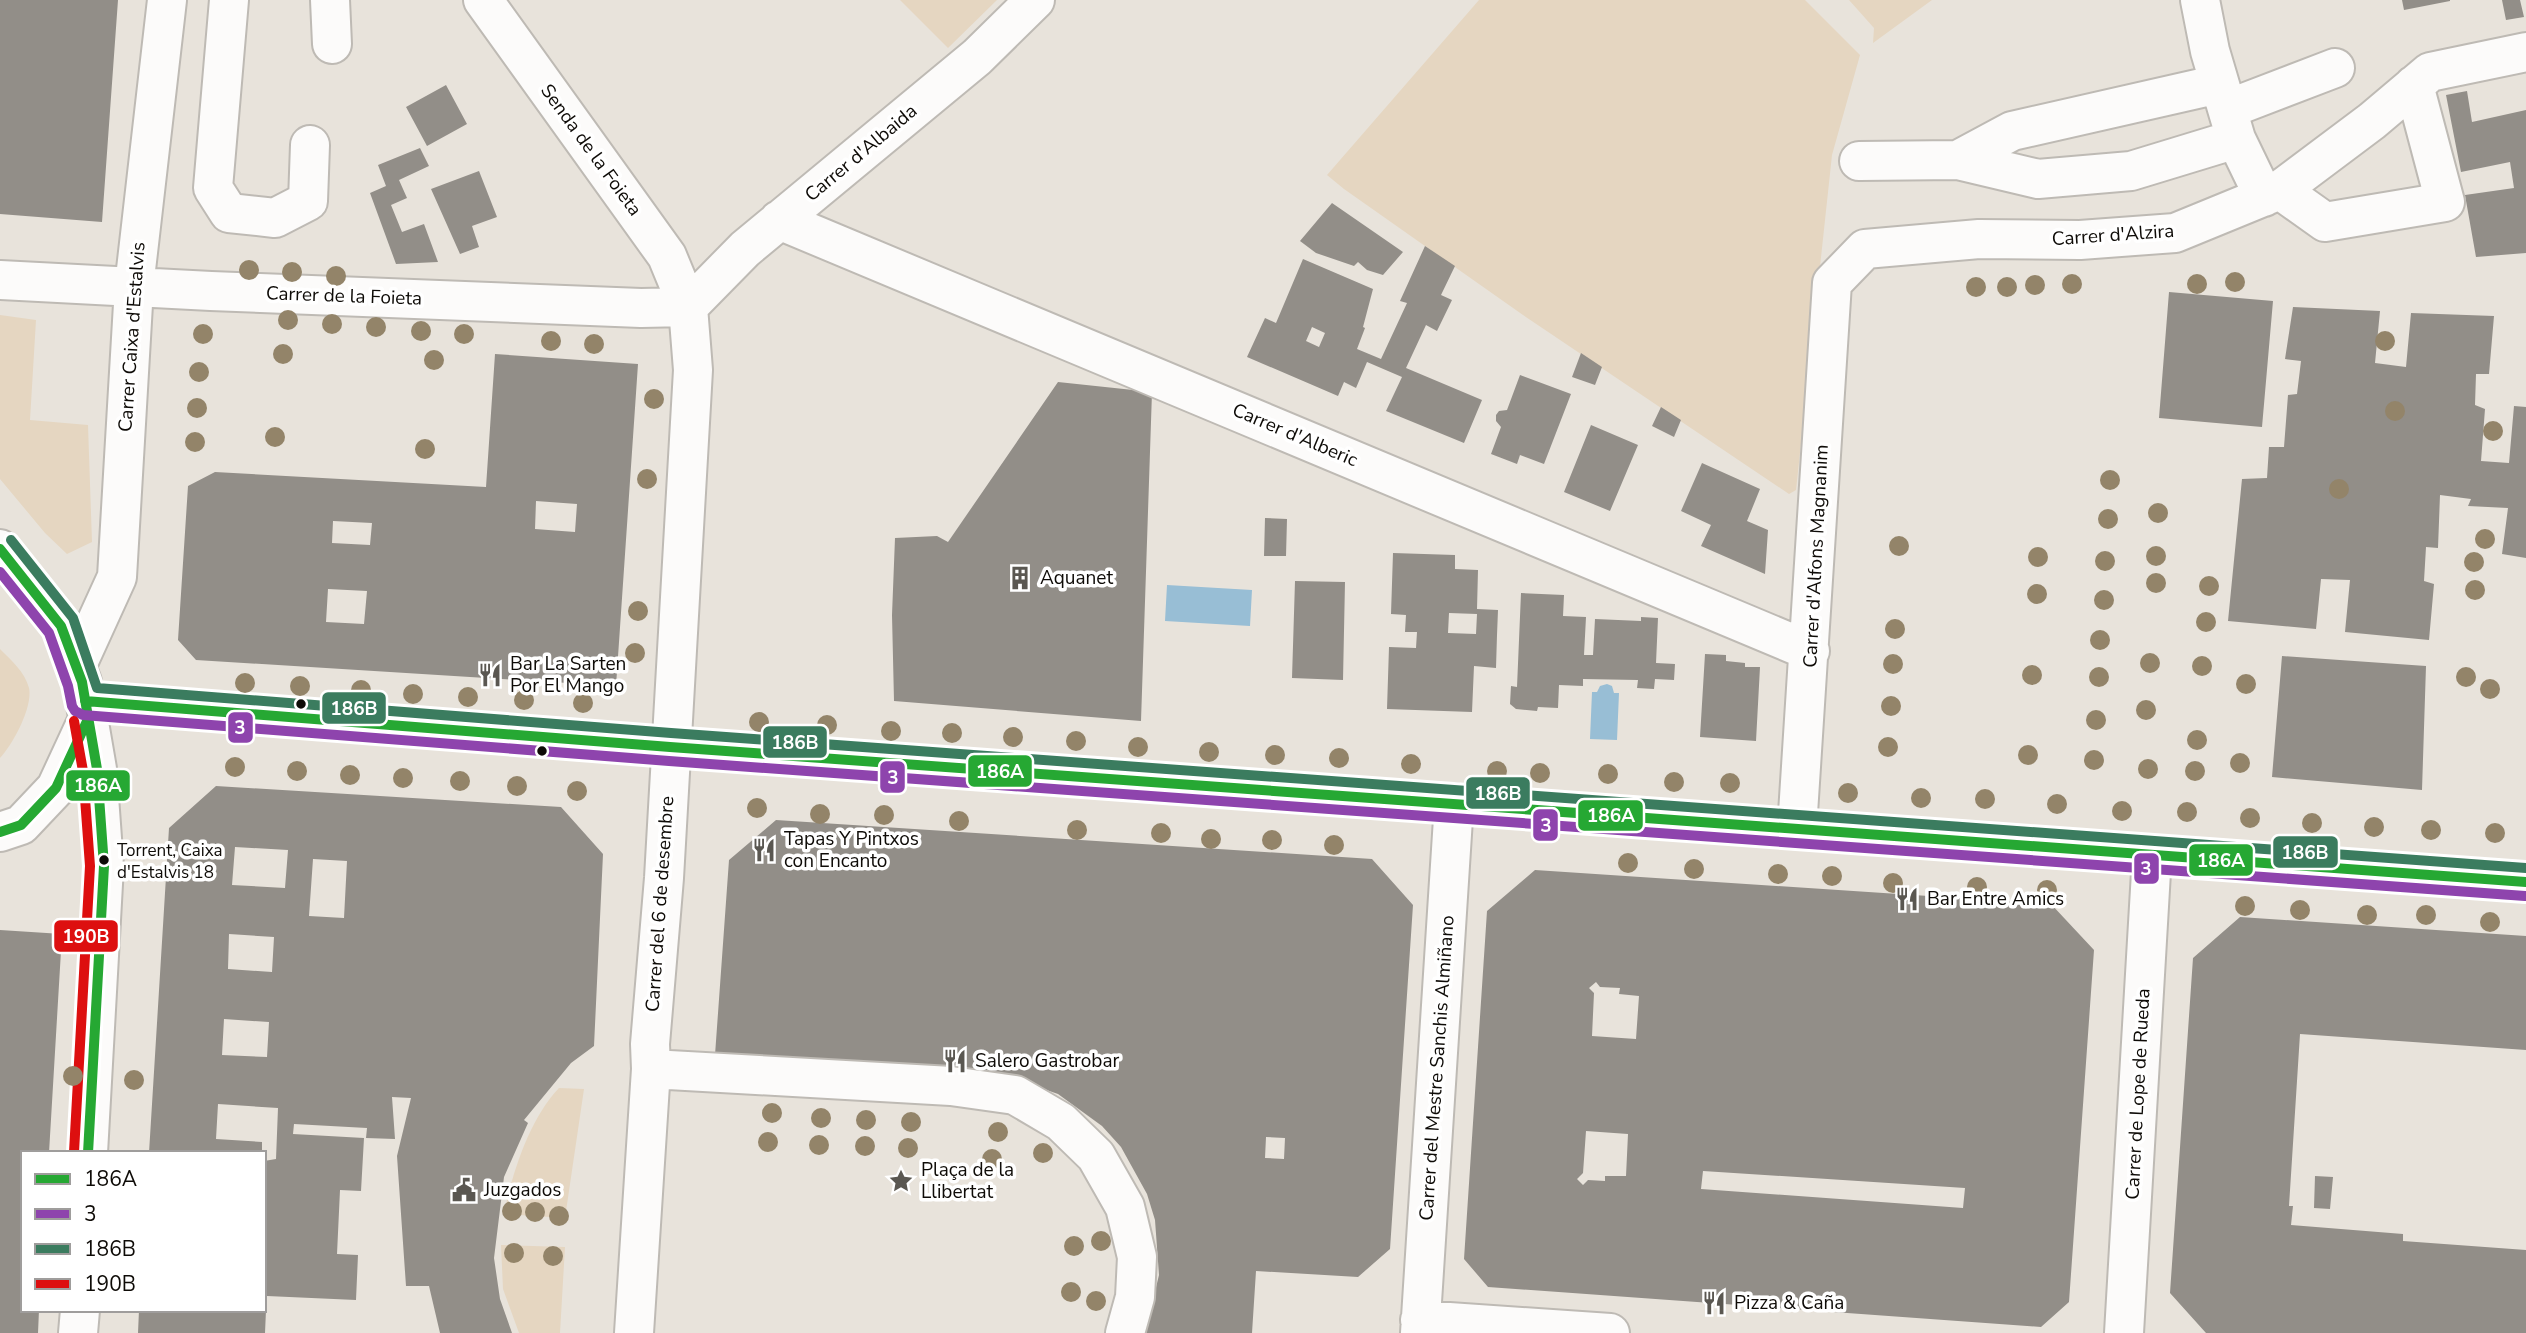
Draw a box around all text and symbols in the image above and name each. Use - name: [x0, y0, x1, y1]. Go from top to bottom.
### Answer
- street label: Senda de la Foieta: [534, 79, 648, 221]
- street label: Carrer d'Albaida: [799, 98, 923, 208]
- street label: Carrer d'Alzira: [2051, 218, 2175, 252]
- street label: Carrer Caixa d'Estalvis: [112, 241, 152, 433]
- street label: Carrer de la Foieta: [265, 280, 423, 312]
- street label: Carrer d'Alberic: [1228, 397, 1362, 473]
- street label: Carrer d'Alfons Magnanim: [1797, 444, 1835, 668]
- building icon: Aquanet: [1006, 564, 1034, 592]
- place label: Aquanet: [1040, 565, 1113, 591]
- place label: Bar La Sarten Por El Mango: [510, 651, 626, 699]
- restaurant icon: Bar La Sarten Por El Mango: [476, 661, 504, 689]
- line badge: 186B: [321, 691, 387, 725]
- text: 186B: [330, 696, 378, 722]
- unlabelled marker: [294, 697, 308, 711]
- line badge: 3: [227, 711, 254, 744]
- text: 3: [234, 715, 246, 741]
- line badge: 186B: [762, 725, 828, 759]
- text: 186B: [771, 730, 819, 756]
- unlabelled marker: [535, 744, 549, 758]
- line badge: 186A: [967, 754, 1033, 788]
- text: 186A: [976, 759, 1025, 785]
- line badge: 3: [879, 760, 906, 794]
- text: 3: [887, 765, 899, 791]
- line badge: 186A: [65, 769, 131, 802]
- text: 186A: [74, 773, 123, 799]
- line badge: 186B: [1465, 776, 1531, 810]
- text: 186B: [1474, 781, 1522, 807]
- street label: Carrer del 6 de desembre: [639, 795, 681, 1013]
- line badge: 186A: [1577, 799, 1644, 832]
- text: 186A: [1587, 803, 1636, 829]
- line badge: 3: [1532, 808, 1559, 842]
- text: 3: [1540, 813, 1552, 839]
- place label: Tapas Y Pintxos con Encanto: [784, 826, 919, 874]
- line badge: 186B: [2272, 835, 2339, 869]
- restaurant icon: Tapas Y Pintxos con Encanto: [750, 836, 778, 864]
- place label: Torrent, Caixa d'Estalvis 18: [117, 839, 223, 884]
- text: 186B: [2281, 840, 2329, 866]
- line badge: 186A: [2188, 843, 2254, 877]
- text: 186A: [2197, 848, 2246, 874]
- line badge: 3: [2133, 852, 2160, 885]
- marker: Torrent, Caixa d'Estalvis 18: [97, 853, 111, 867]
- text: 3: [2140, 856, 2152, 882]
- restaurant icon: Bar Entre Amics: [1893, 885, 1921, 913]
- place label: Bar Entre Amics: [1927, 886, 2064, 912]
- street label: Carrer del Mestre Sanchis Almiñano: [1413, 914, 1461, 1222]
- line badge: 190B: [53, 919, 119, 953]
- text: 190B: [62, 924, 110, 950]
- street label: Carrer de Lope de Rueda: [2119, 988, 2157, 1200]
- restaurant icon: Salero Gastrobar: [941, 1047, 969, 1075]
- place label: Salero Gastrobar: [975, 1048, 1119, 1074]
- legend: [21, 1151, 266, 1312]
- place label: Plaça de la Llibertat: [921, 1157, 1014, 1205]
- text: 186A: [84, 1165, 137, 1193]
- place icon: Plaça de la Llibertat: [887, 1167, 915, 1195]
- public building icon: Juzgados: [450, 1176, 478, 1204]
- place label: Juzgados: [483, 1177, 561, 1203]
- text: 3: [84, 1200, 97, 1228]
- text: 186B: [84, 1235, 136, 1263]
- text: 190B: [84, 1270, 136, 1298]
- restaurant icon: Pizza & Caña: [1700, 1289, 1728, 1317]
- place label: Pizza & Caña: [1734, 1290, 1844, 1316]

